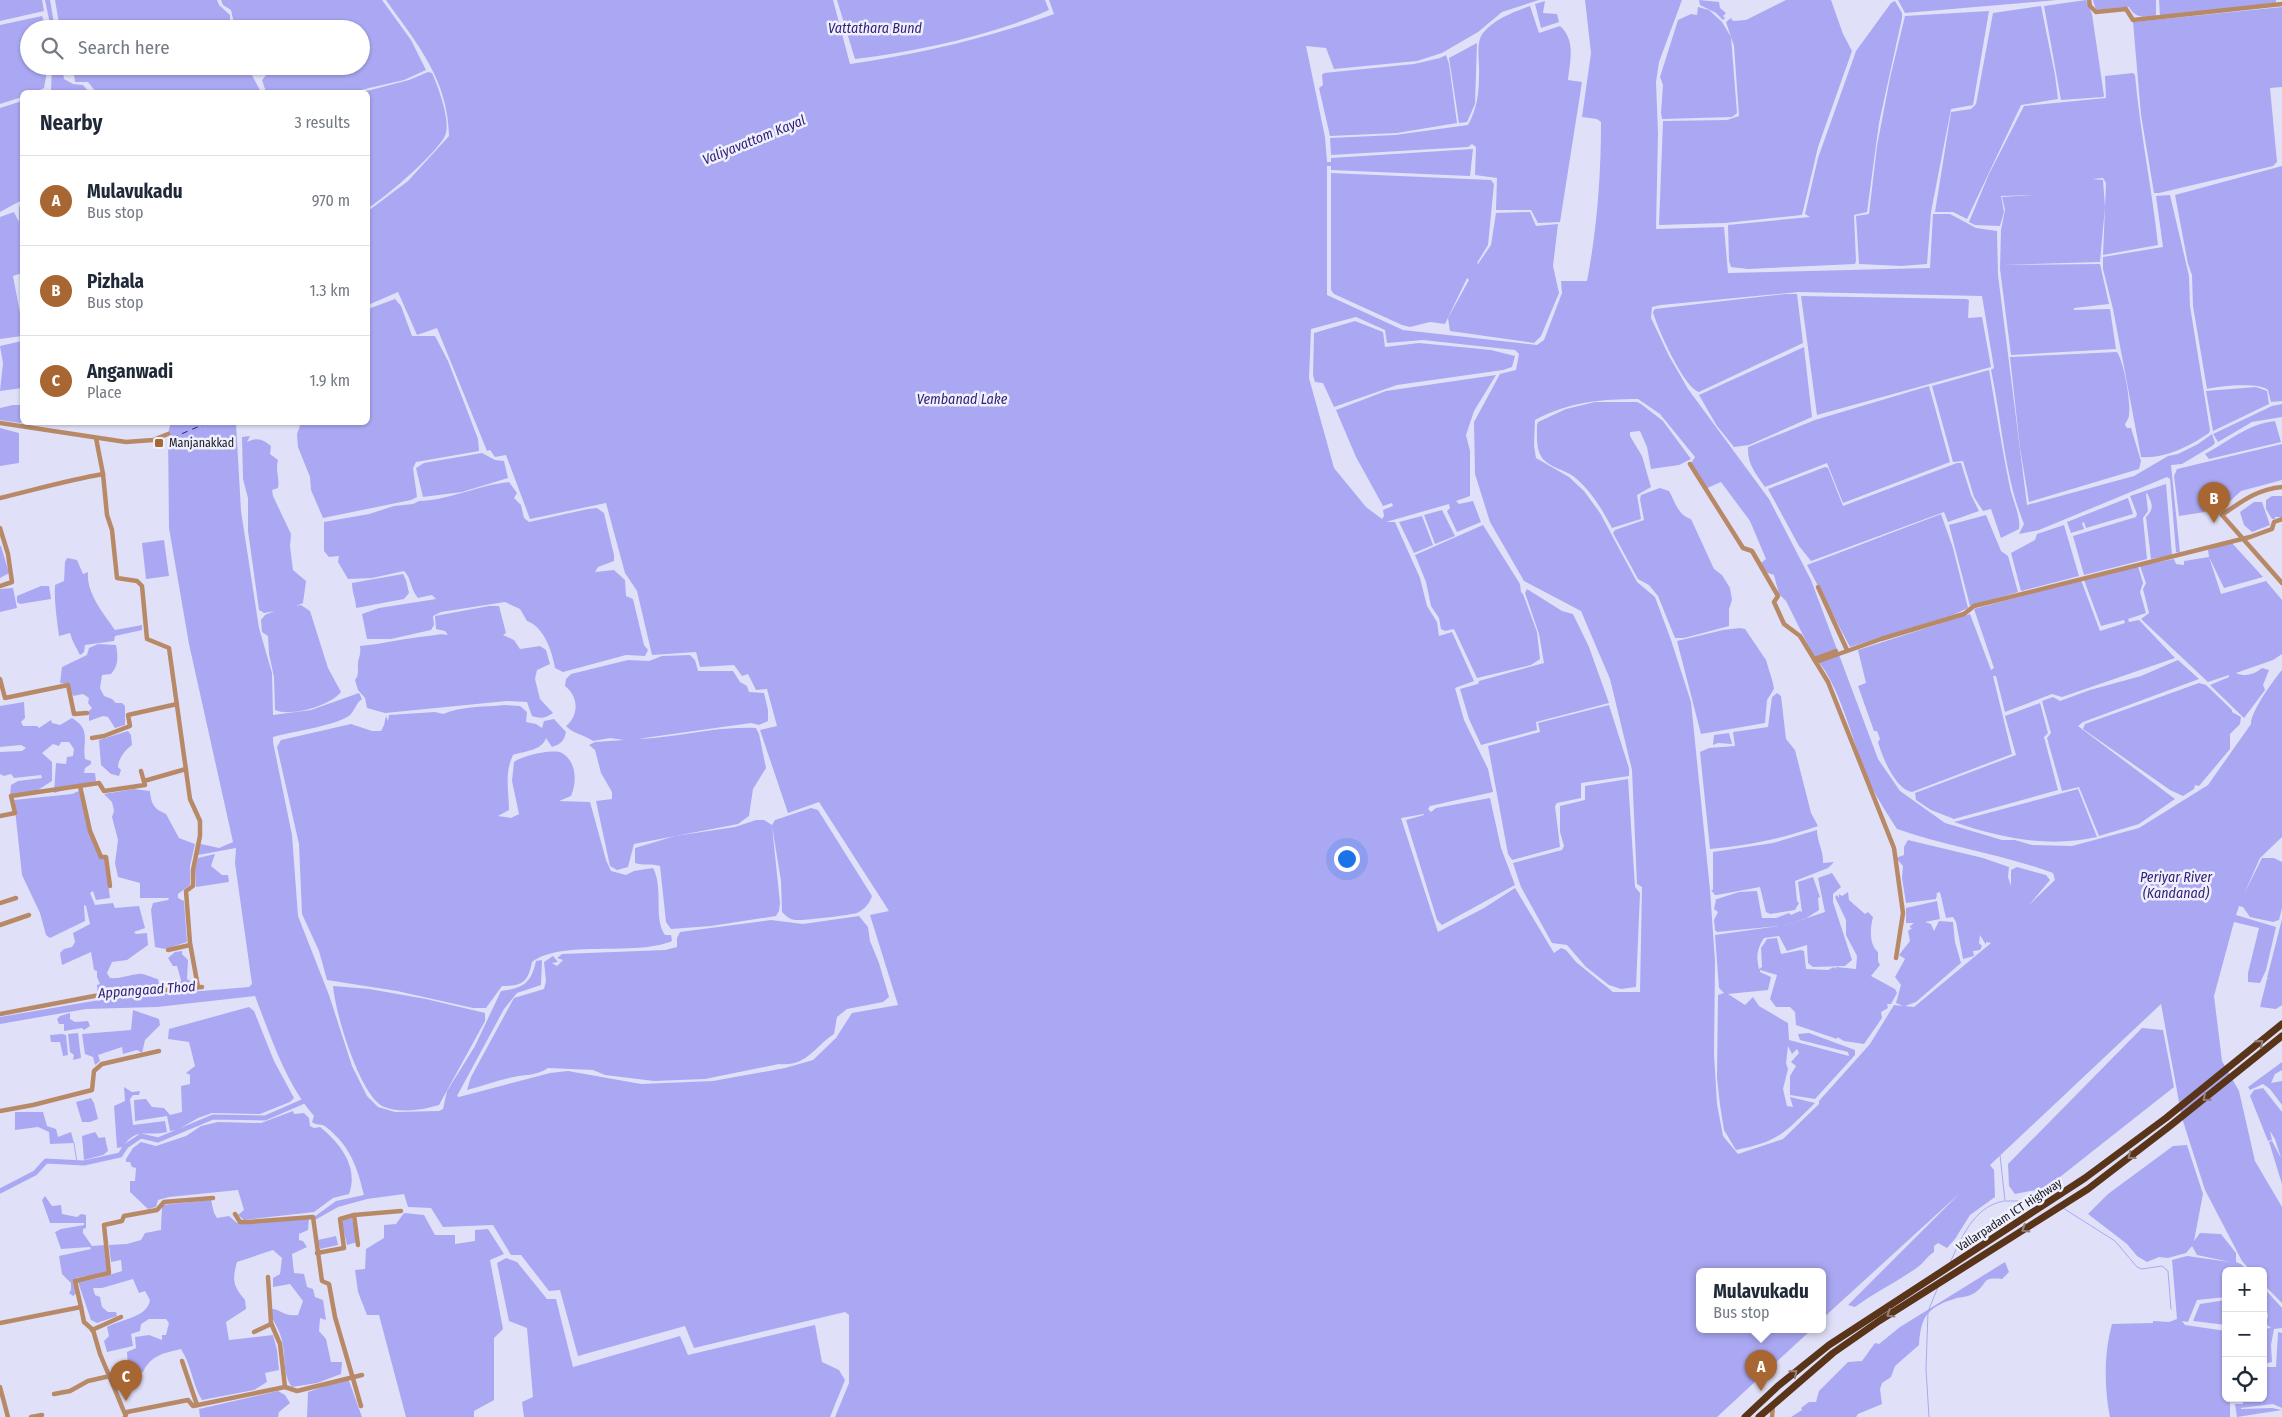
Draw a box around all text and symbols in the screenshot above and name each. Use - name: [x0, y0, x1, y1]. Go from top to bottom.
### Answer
- search box: [20, 20, 370, 75]
- water label: Vattathara Bund: [828, 20, 922, 37]
- icon: search: [38, 34, 66, 62]
- text: Search here: [78, 36, 170, 59]
- text: Nearby: [40, 110, 102, 136]
- water label: Valiyavattom Kayal: [700, 111, 808, 168]
- text: 3 results: [294, 113, 350, 132]
- text: Mulavukadu: [87, 180, 183, 203]
- text: A: [52, 191, 60, 210]
- text: 970 m: [312, 191, 350, 210]
- text: Bus stop: [87, 203, 143, 222]
- text: Pizhala: [87, 270, 144, 293]
- text: B: [52, 281, 60, 300]
- text: 1.3 km: [309, 281, 350, 300]
- text: Bus stop: [87, 293, 143, 312]
- text: Anganwadi: [87, 360, 173, 383]
- text: C: [52, 371, 60, 390]
- text: 1.9 km: [309, 371, 350, 390]
- text: Place: [87, 383, 122, 402]
- water label: Vembanad Lake: [917, 391, 1008, 408]
- place label: Manjanakkad: [169, 436, 234, 450]
- marker: Manjanakkad: [153, 437, 165, 449]
- pin: B: [2198, 482, 2230, 523]
- your location: [1334, 846, 1360, 872]
- water label: Periyar River (Kandanad): [2140, 869, 2213, 902]
- water label: Appangaad Thod: [97, 978, 197, 1002]
- one-way arrow: [2254, 1040, 2263, 1049]
- one-way arrow: [2203, 1092, 2212, 1101]
- one-way arrow: [2128, 1150, 2137, 1159]
- street label: Vallarpadam ICT Highway: [1954, 1175, 2065, 1254]
- one-way arrow: [2021, 1222, 2030, 1232]
- map controls: [2222, 1267, 2267, 1402]
- button: +: [2222, 1267, 2267, 1312]
- popup: [1696, 1268, 1826, 1333]
- text: Mulavukadu: [1713, 1280, 1809, 1303]
- text: Bus stop: [1713, 1303, 1770, 1322]
- one-way arrow: [1887, 1308, 1896, 1317]
- button: −: [2222, 1312, 2267, 1357]
- pin: A: [1745, 1350, 1777, 1391]
- button: locate: [2222, 1357, 2267, 1402]
- pin: C: [110, 1360, 142, 1401]
- one-way arrow: [1788, 1371, 1797, 1379]

